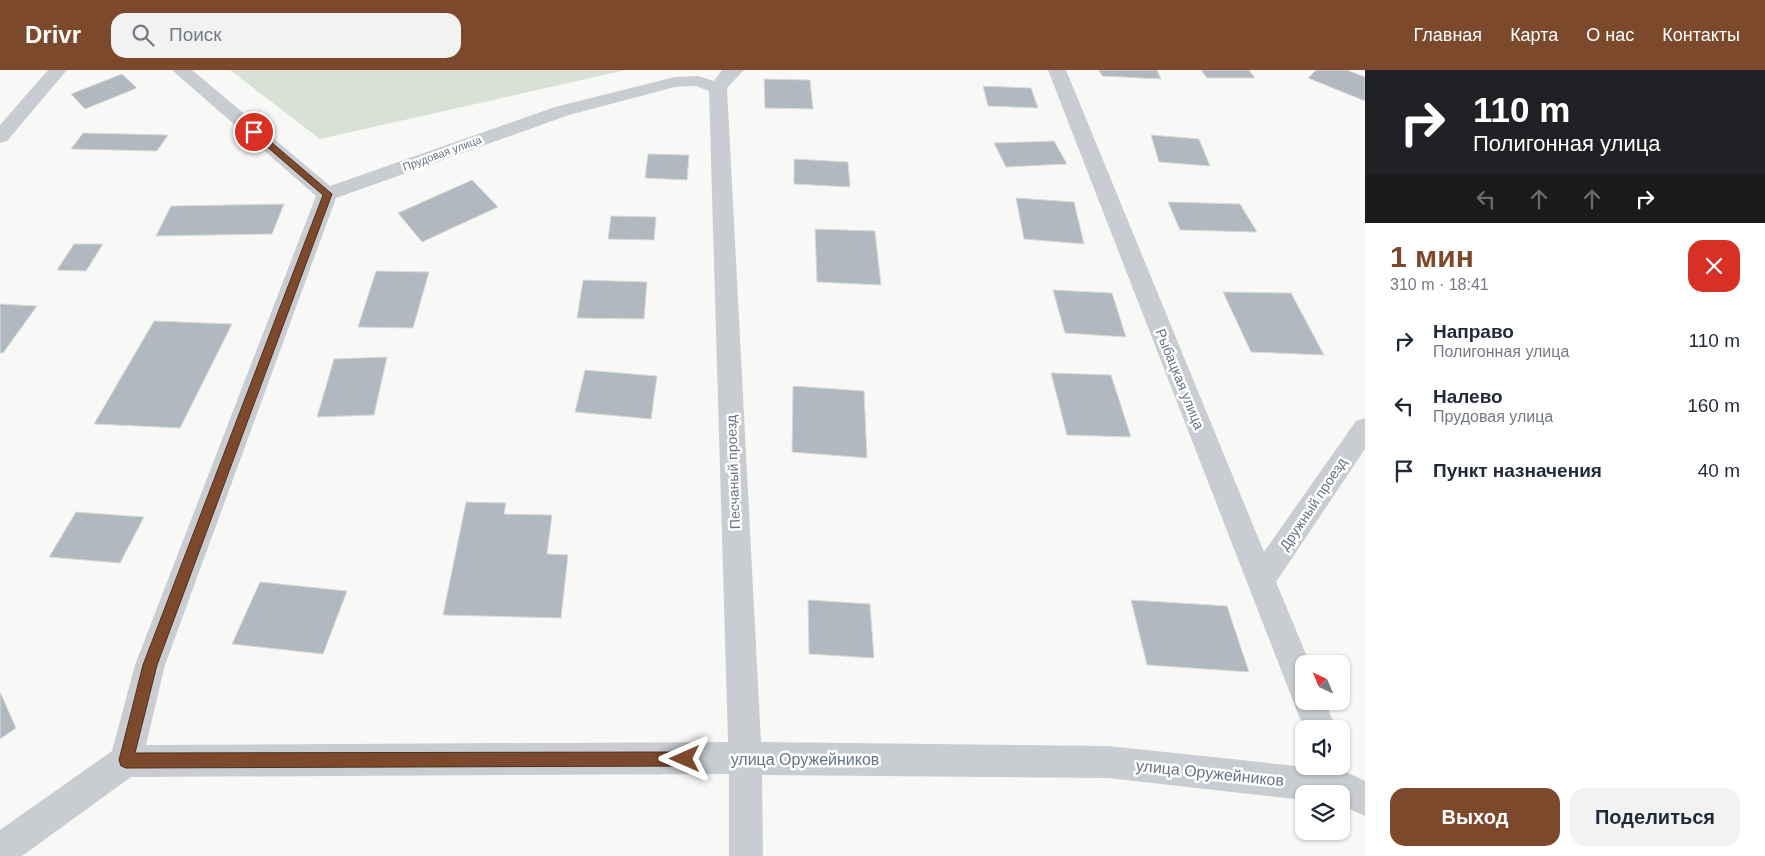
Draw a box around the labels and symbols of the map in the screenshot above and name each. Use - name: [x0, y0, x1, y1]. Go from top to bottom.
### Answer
- pin: [233, 111, 275, 153]
- street label: Прудовая улица: [401, 133, 484, 173]
- street label: Рыбацкая улица: [1153, 326, 1208, 432]
- street label: Песчаный проезд: [723, 415, 743, 529]
- street label: Дружный проезд: [1276, 455, 1350, 553]
- north arrow: [1295, 655, 1350, 710]
- position arrow: [658, 732, 710, 784]
- street label: улица Оружейников: [731, 751, 879, 768]
- street label: улица Оружейников: [1135, 757, 1285, 789]

